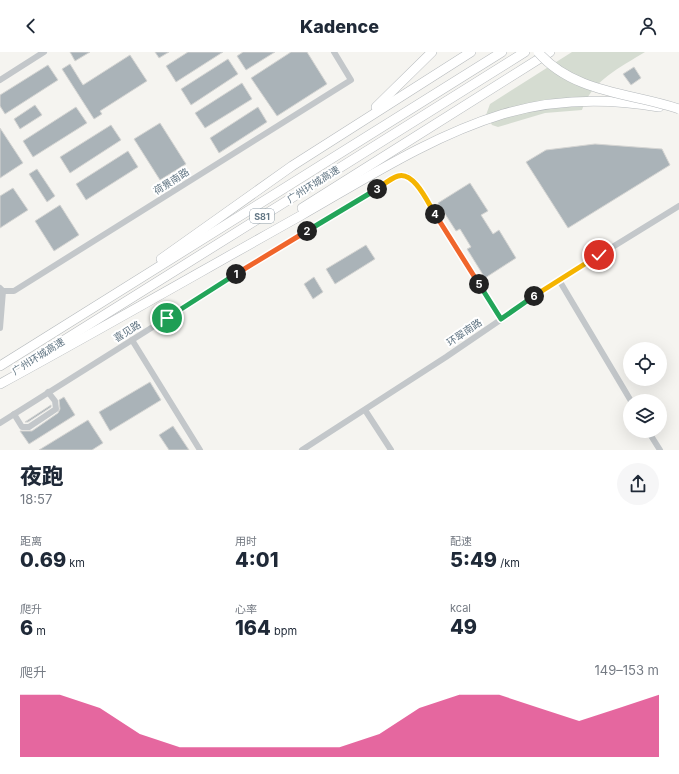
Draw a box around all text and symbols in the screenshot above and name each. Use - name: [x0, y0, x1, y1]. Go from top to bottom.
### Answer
- icon: back: [20, 15, 42, 37]
- icon: person: [637, 15, 659, 37]
- text: Kadence: [300, 16, 379, 37]
- street label: 广州环城高速: [284, 163, 342, 205]
- street label: 荷景南路: [151, 165, 191, 197]
- pin: 3: [367, 179, 387, 199]
- text: 3: [373, 182, 381, 196]
- pin: 4: [425, 204, 445, 224]
- text: 4: [431, 207, 439, 221]
- road number: S81: [250, 209, 274, 223]
- pin: 2: [297, 221, 317, 241]
- text: 2: [304, 224, 310, 238]
- pin: [582, 238, 616, 272]
- icon: check: [588, 244, 610, 266]
- pin: 1: [226, 264, 246, 284]
- text: 1: [234, 267, 238, 281]
- pin: 5: [469, 274, 489, 294]
- text: 5: [475, 277, 483, 291]
- pin: 6: [524, 286, 544, 306]
- text: 6: [530, 289, 538, 303]
- pin: [150, 301, 184, 335]
- icon: arrive: [156, 307, 178, 329]
- street label: 环翠南路: [444, 316, 484, 348]
- street label: 喜见路: [111, 318, 143, 344]
- street label: 广州环城高速: [9, 335, 67, 377]
- map controls: [623, 342, 667, 438]
- button: locate: [623, 342, 667, 386]
- button: layers: [623, 394, 667, 438]
- text: 夜跑: [20, 463, 64, 489]
- button: share: [617, 463, 659, 505]
- text: 18:57: [20, 491, 52, 507]
- text: 距离: [20, 534, 42, 548]
- text: 用时: [235, 534, 257, 548]
- text: 配速: [450, 534, 472, 548]
- text: 0.69: [20, 548, 66, 572]
- text: 4:01: [235, 548, 279, 572]
- text: 5:49: [450, 548, 497, 572]
- text: km: [66, 556, 85, 570]
- text: /km: [497, 556, 520, 570]
- text: kcal: [450, 601, 471, 615]
- text: 爬升: [20, 602, 42, 616]
- text: 心率: [235, 602, 257, 616]
- text: 49: [450, 615, 477, 639]
- text: 6: [20, 616, 33, 640]
- text: 164: [235, 616, 271, 640]
- text: m: [33, 624, 46, 638]
- text: bpm: [271, 624, 297, 638]
- text: 149–153 m: [594, 662, 659, 678]
- text: 爬升: [20, 664, 46, 680]

